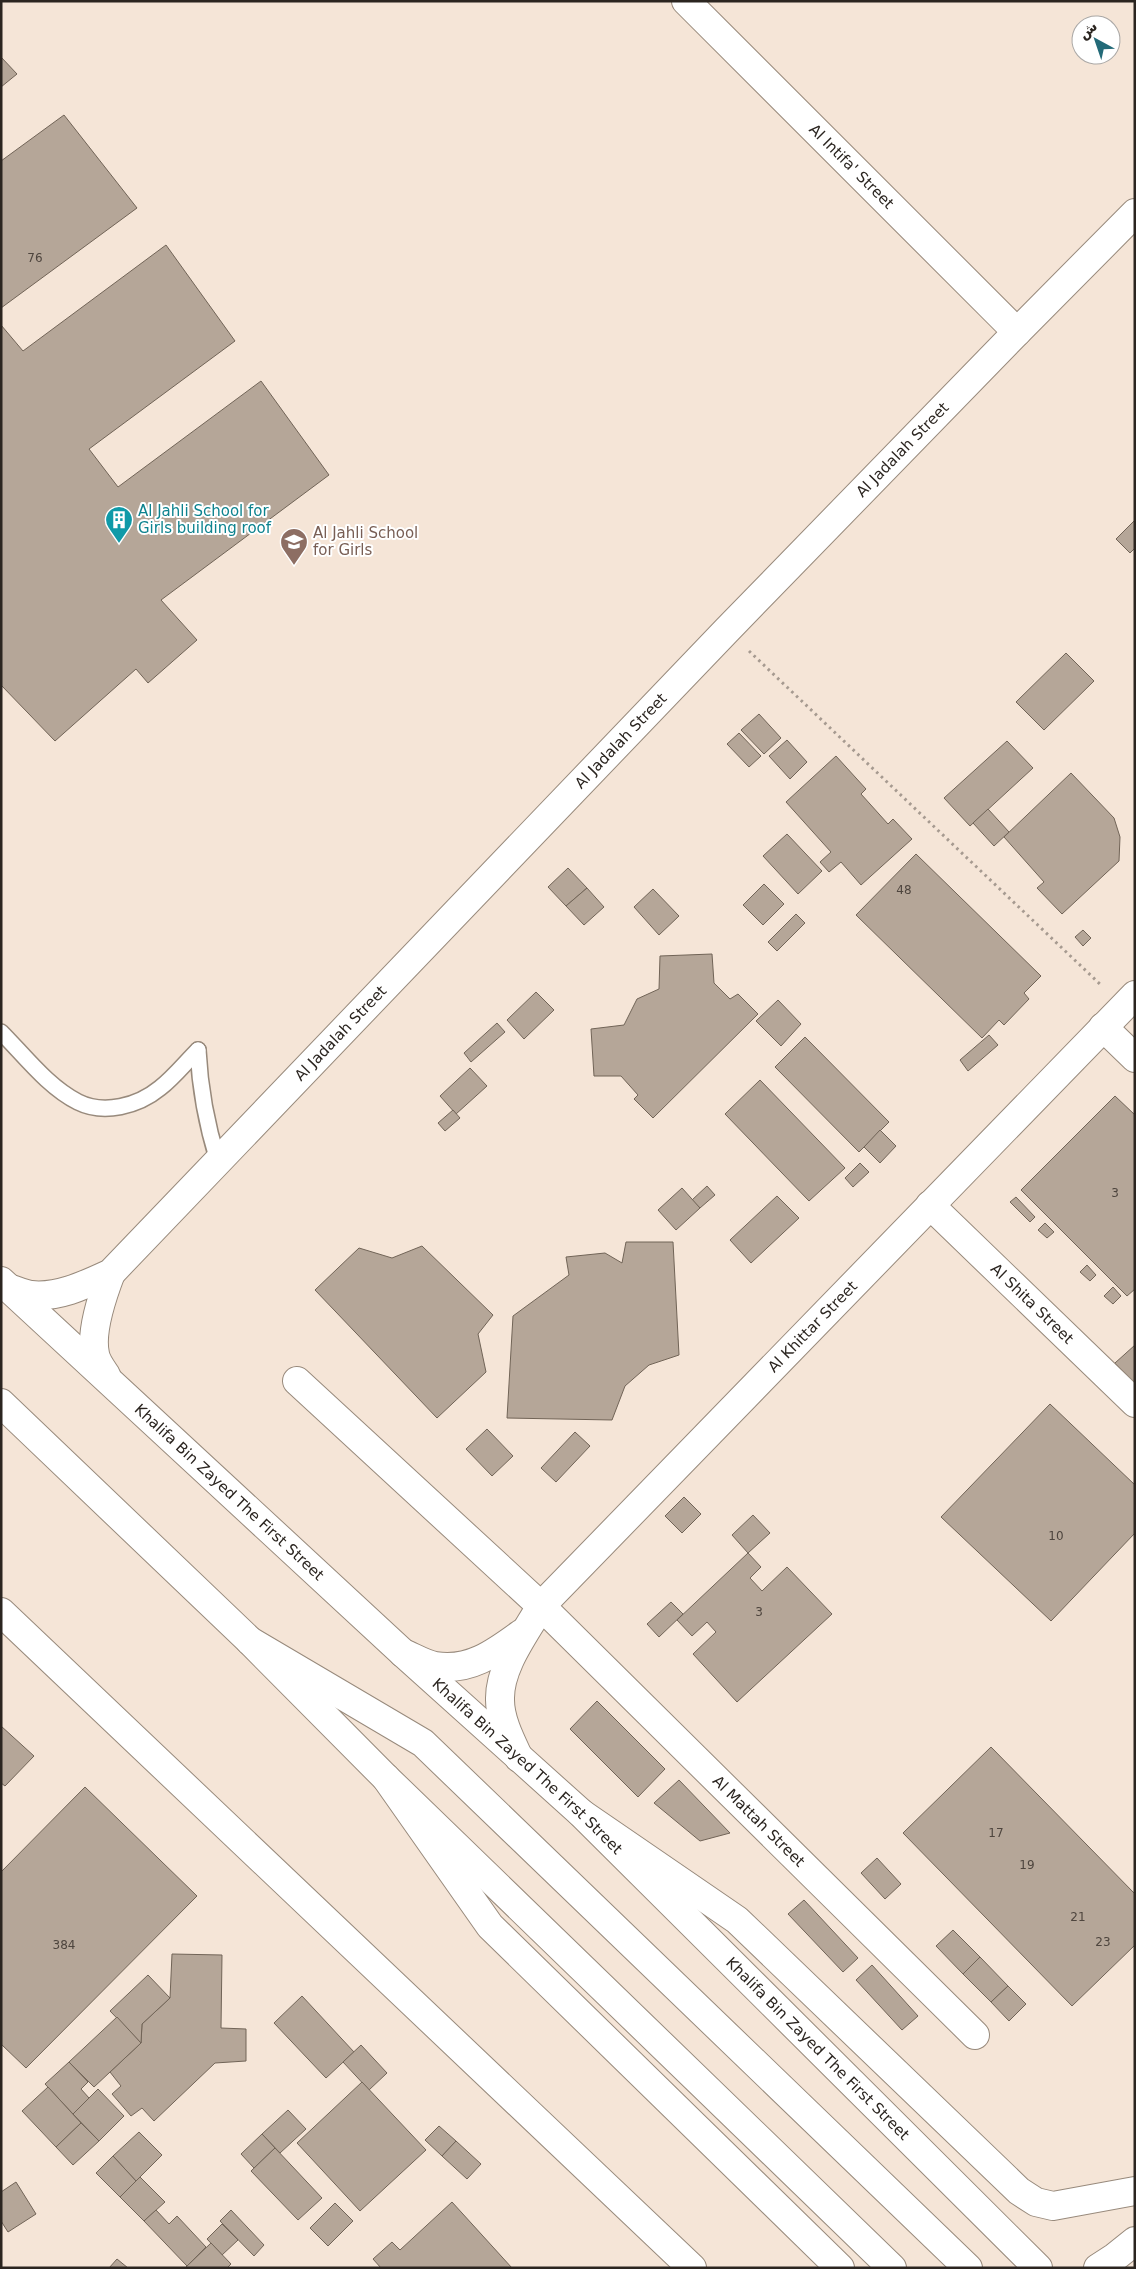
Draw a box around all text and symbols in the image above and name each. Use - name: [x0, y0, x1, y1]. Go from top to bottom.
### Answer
- north arrow: [1071, 15, 1121, 65]
- text: ش: [1075, 18, 1100, 42]
- street label: Al Intifa' Street: [805, 120, 898, 213]
- house number: 76: [27, 251, 43, 265]
- street label: Al Jadalah Street: [852, 399, 952, 501]
- place label: Al Jahli School for Girls building roof: [138, 502, 272, 537]
- building icon: Al Jahli School for Girls building roof: [104, 505, 134, 544]
- place label: Al Jahli School for Girls: [313, 524, 418, 559]
- school or university icon: Al Jahli School for Girls: [279, 527, 309, 566]
- street label: Al Jadalah Street: [571, 689, 671, 792]
- house number: 48: [896, 883, 912, 897]
- street label: Al Jadalah Street: [291, 982, 390, 1085]
- house number: 3: [1111, 1186, 1119, 1200]
- street label: Al Shita Street: [987, 1260, 1077, 1348]
- street label: Al Khittar Street: [764, 1277, 861, 1376]
- street label: Khalifa Bin Zayed The First Street: [131, 1400, 328, 1584]
- house number: 10: [1048, 1529, 1064, 1543]
- house number: 3: [755, 1605, 763, 1619]
- street label: Khalifa Bin Zayed The First Street: [429, 1675, 626, 1858]
- street label: Al Mattah Street: [709, 1772, 809, 1871]
- house number: 17: [988, 1826, 1004, 1840]
- house number: 19: [1019, 1858, 1035, 1872]
- house number: 21: [1070, 1910, 1086, 1924]
- house number: 23: [1095, 1935, 1111, 1949]
- house number: 384: [53, 1938, 75, 1952]
- street label: Khalifa Bin Zayed The First Street: [722, 1953, 913, 2144]

